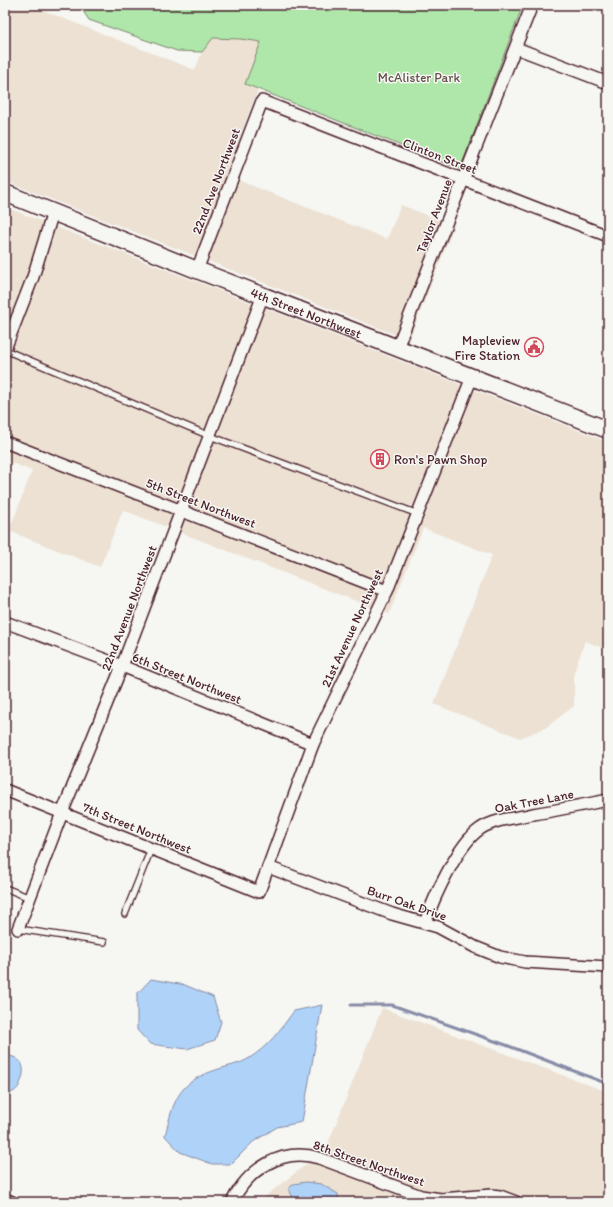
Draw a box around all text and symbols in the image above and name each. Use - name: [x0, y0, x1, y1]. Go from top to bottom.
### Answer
- park label: McAlister Park: [378, 70, 460, 85]
- street label: 22nd Ave Northwest: [189, 126, 243, 236]
- street label: Clinton Street: [401, 135, 480, 177]
- street label: Taylor Avenue: [413, 177, 455, 255]
- street label: 4th Street Northwest: [249, 284, 364, 341]
- place label: Mapleview Fire Station: [455, 333, 521, 363]
- public building icon: Mapleview Fire Station: [523, 336, 545, 358]
- building icon: Ron's Pawn Shop: [369, 448, 391, 470]
- place label: Ron's Pawn Shop: [394, 452, 487, 467]
- street label: 5th Street Northwest: [144, 475, 258, 531]
- street label: 22nd Avenue Northwest: [98, 543, 160, 673]
- street label: 21st Avenue Northwest: [318, 566, 386, 689]
- street label: 6th Street Northwest: [130, 649, 244, 707]
- street label: Oak Tree Lane: [493, 786, 575, 816]
- street label: 7th Street Northwest: [80, 799, 194, 857]
- street label: Burr Oak Drive: [365, 882, 449, 924]
- street label: 8th Street Northwest: [311, 1137, 427, 1189]

